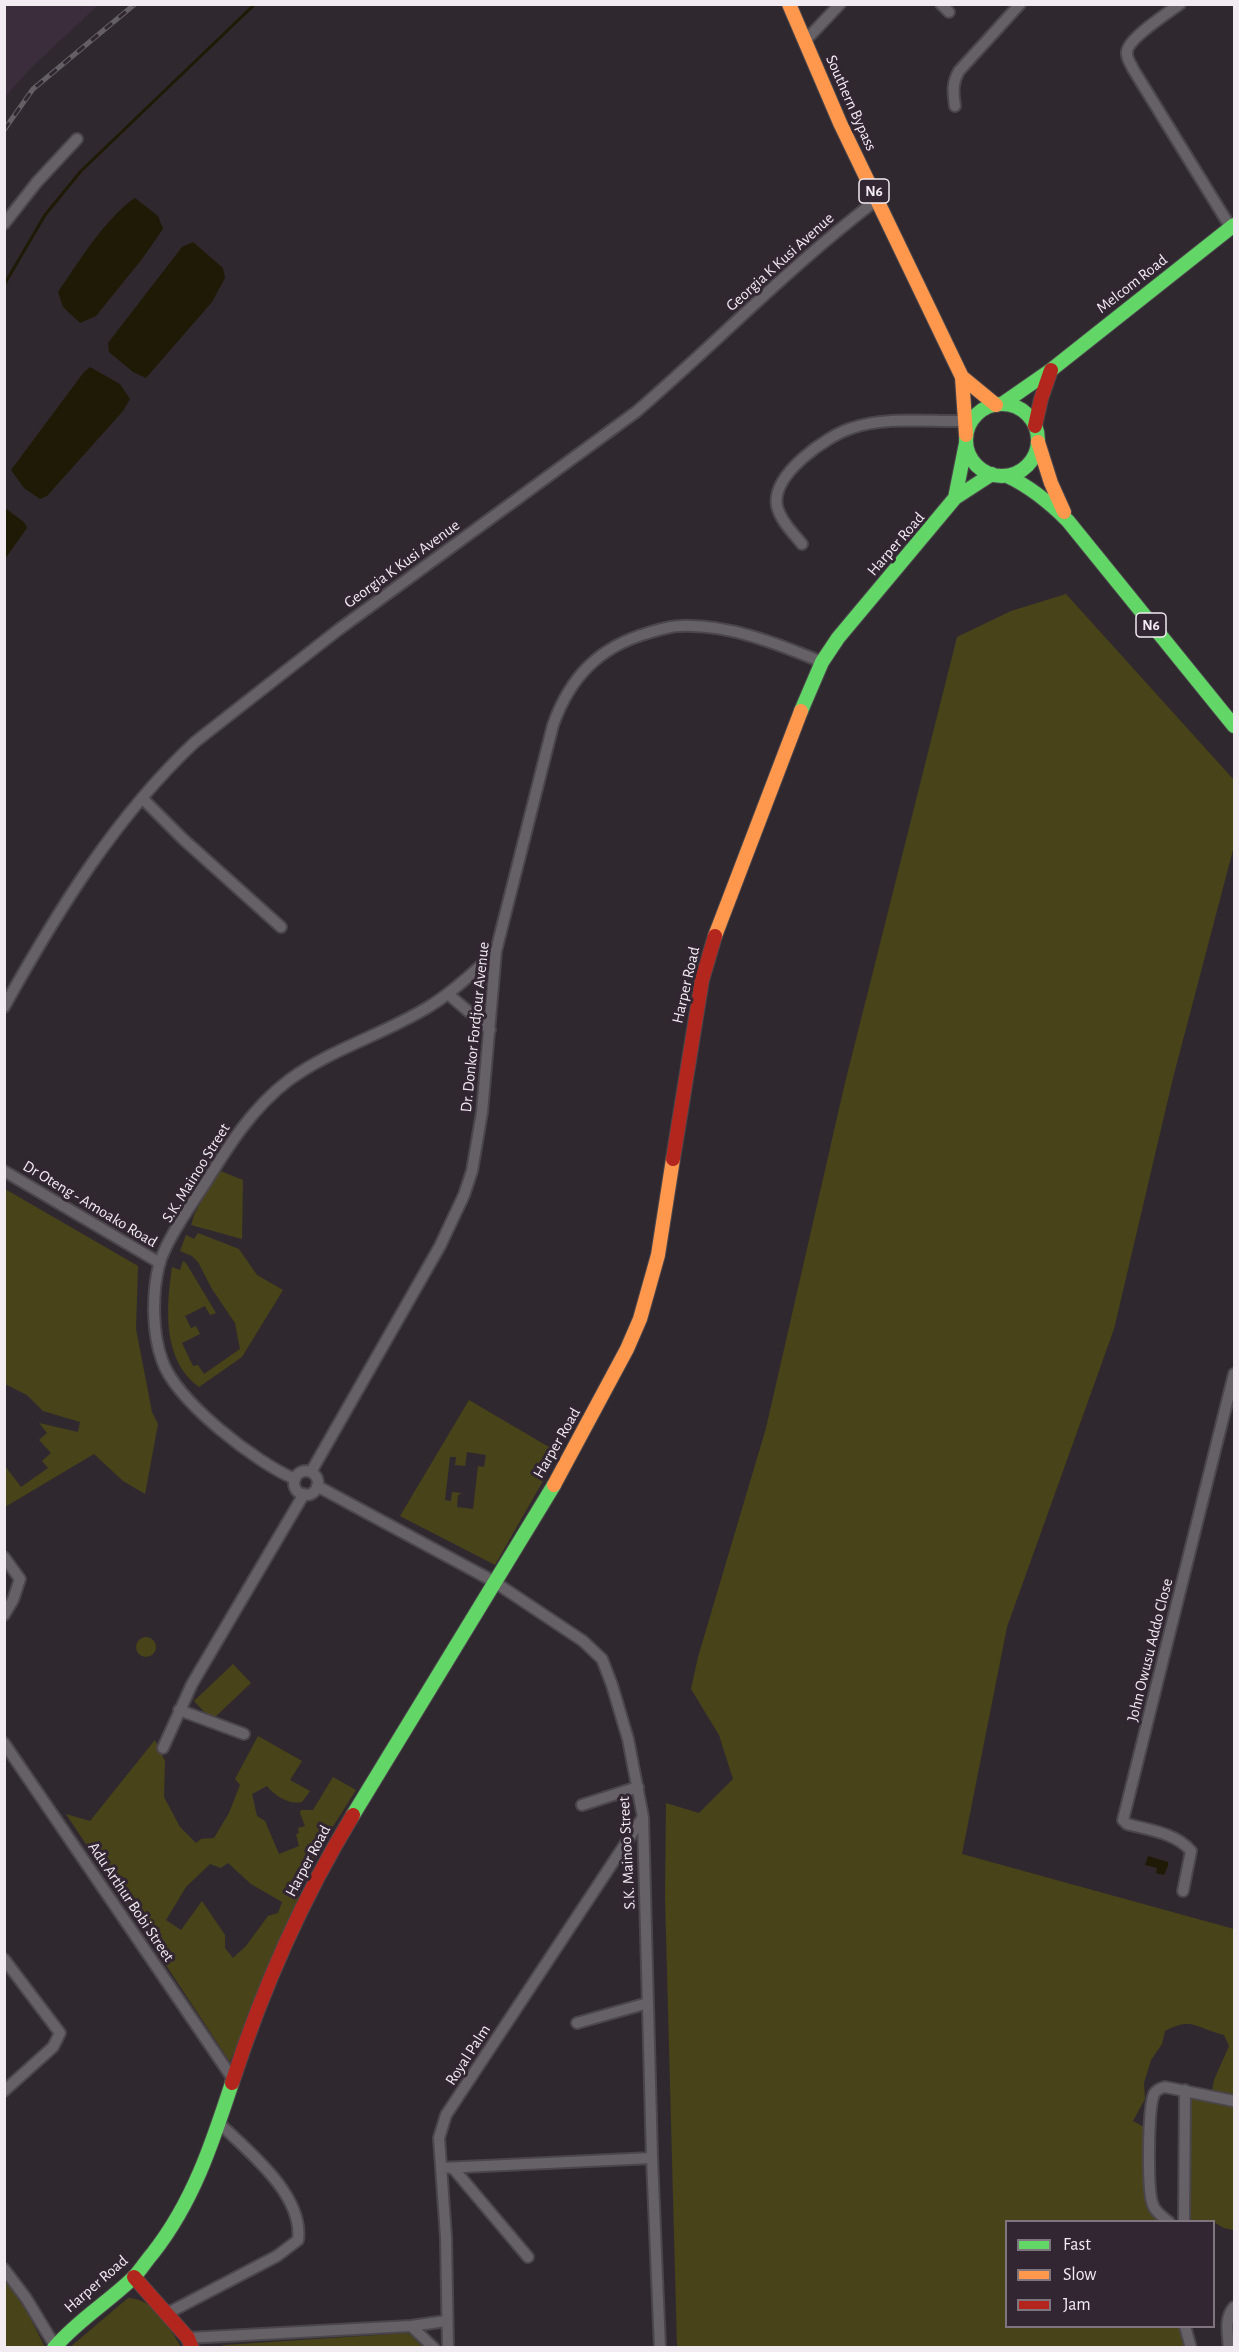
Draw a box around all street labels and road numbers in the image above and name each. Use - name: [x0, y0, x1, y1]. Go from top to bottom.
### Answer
- street label: Southern Bypass: [821, 52, 881, 154]
- road number: N6: [859, 179, 889, 203]
- street label: Georgia K Kusi Avenue: [722, 209, 838, 315]
- street label: Melcom Road: [1093, 250, 1171, 318]
- street label: Harper Road: [863, 508, 929, 580]
- street label: Georgia K Kusi Avenue: [340, 516, 464, 612]
- road number: N6: [1136, 613, 1166, 637]
- street label: Dr. Donkor Fordjour Avenue: [456, 941, 494, 1113]
- street label: Harper Road: [668, 945, 704, 1025]
- street label: S.K. Mainoo Street: [158, 1120, 234, 1226]
- street label: Dr Oteng - Amoako Road: [19, 1156, 161, 1252]
- street label: Harper Road: [529, 1404, 585, 1482]
- street label: John Owusu Addo Close: [1123, 1576, 1177, 1724]
- street label: S.K. Mainoo Street: [614, 1796, 640, 1910]
- street label: Harper Road: [281, 1822, 335, 1900]
- street label: Adu Arthur Bobi Street: [84, 1839, 178, 1965]
- street label: Royal Palm: [441, 2021, 495, 2089]
- street label: Harper Road: [60, 2251, 132, 2317]

